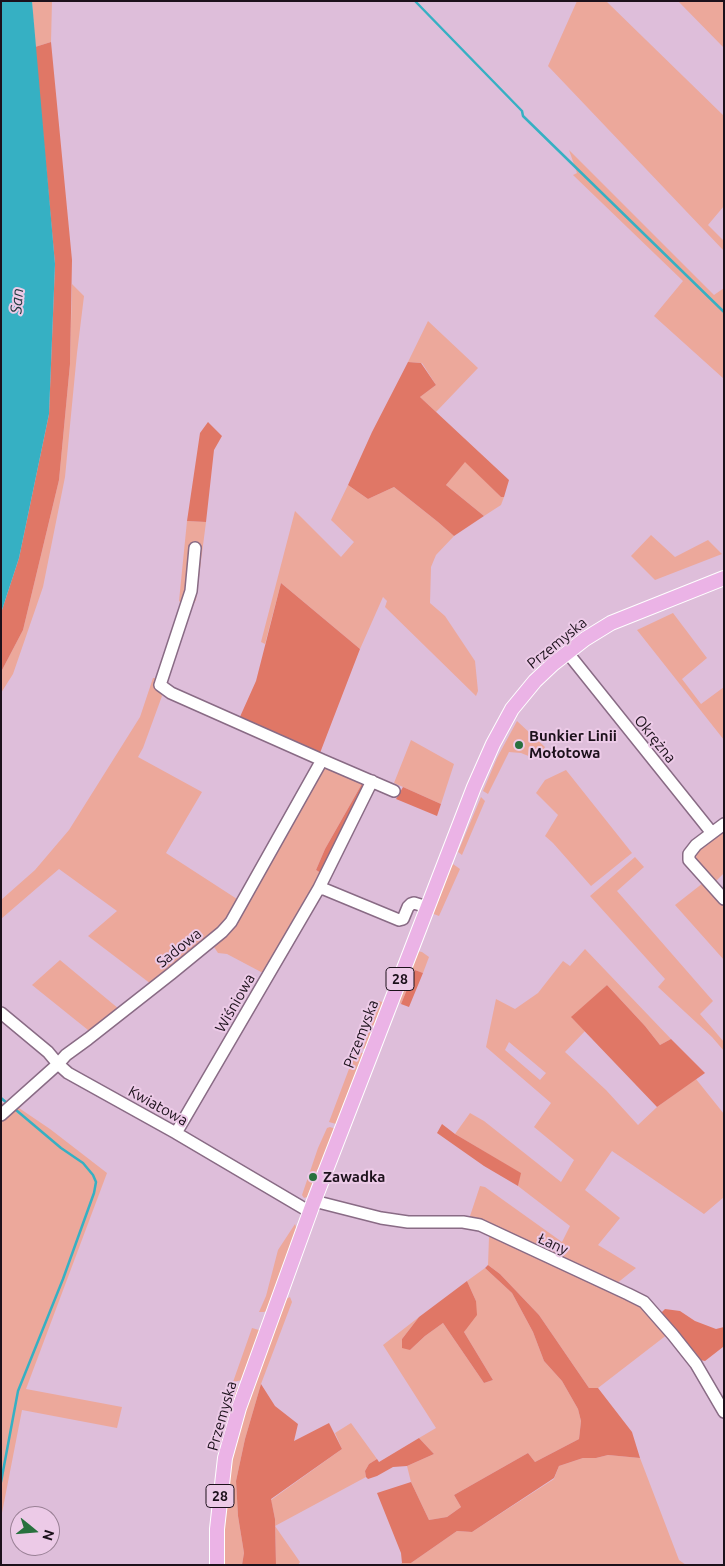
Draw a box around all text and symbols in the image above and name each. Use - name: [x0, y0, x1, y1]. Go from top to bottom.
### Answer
- water label: San: [6, 287, 28, 315]
- street label: Przemyska: [523, 613, 591, 673]
- street label: Okrężna: [630, 711, 680, 767]
- place label: Bunkier Linii Mołotowa: [529, 727, 617, 762]
- marker: Bunkier Linii Mołotowa: [513, 739, 525, 751]
- street label: Sadowa: [153, 925, 205, 971]
- road number: 28: [386, 968, 414, 991]
- street label: Wiśniowa: [211, 971, 259, 1035]
- street label: Przemyska: [340, 997, 382, 1071]
- street label: Kwiatowa: [125, 1082, 191, 1130]
- place label: Zawadka: [323, 1168, 385, 1186]
- marker: Zawadka: [307, 1171, 319, 1183]
- street label: Łany: [535, 1229, 571, 1259]
- street label: Przemyska: [203, 1379, 241, 1453]
- road number: 28: [206, 1484, 234, 1508]
- north arrow: [10, 1506, 60, 1556]
- text: N: [39, 1528, 58, 1542]

